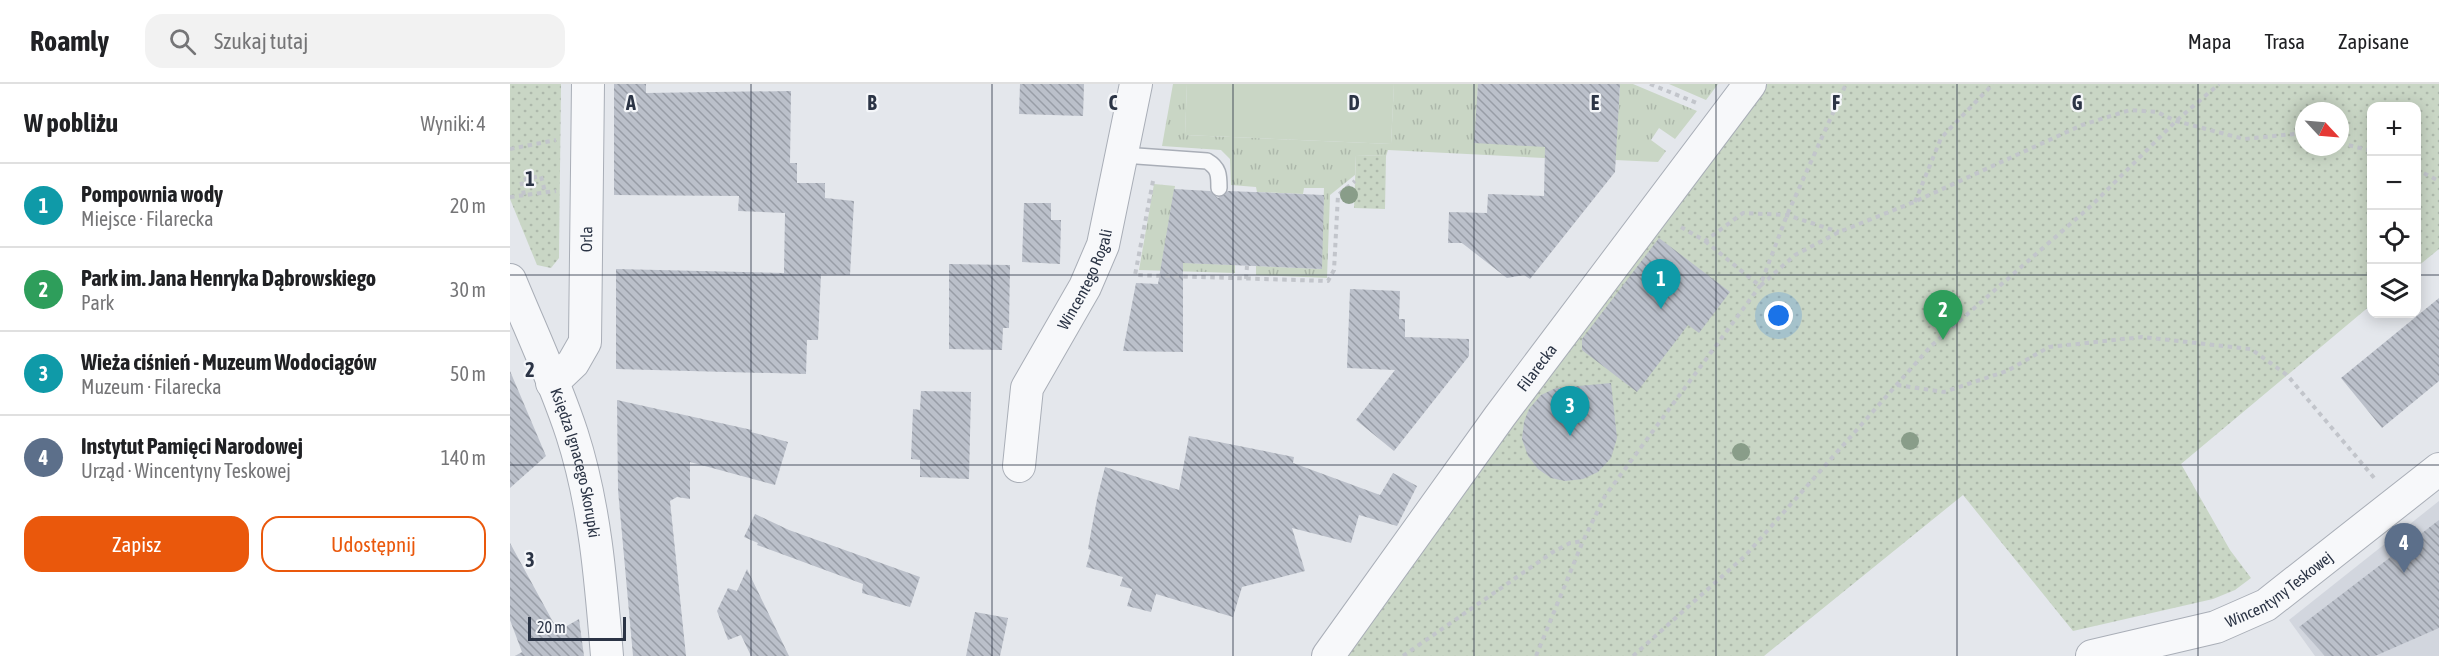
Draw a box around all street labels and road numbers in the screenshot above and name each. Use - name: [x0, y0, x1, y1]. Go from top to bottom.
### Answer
- street label: Orla: [577, 226, 595, 252]
- street label: Wincentego Rogali: [1053, 227, 1115, 333]
- street label: Filarecka: [1513, 340, 1560, 395]
- street label: Księdza Ignacego Skorupki: [547, 385, 604, 539]
- street label: Wincentyny Teskowej: [2222, 547, 2336, 631]

